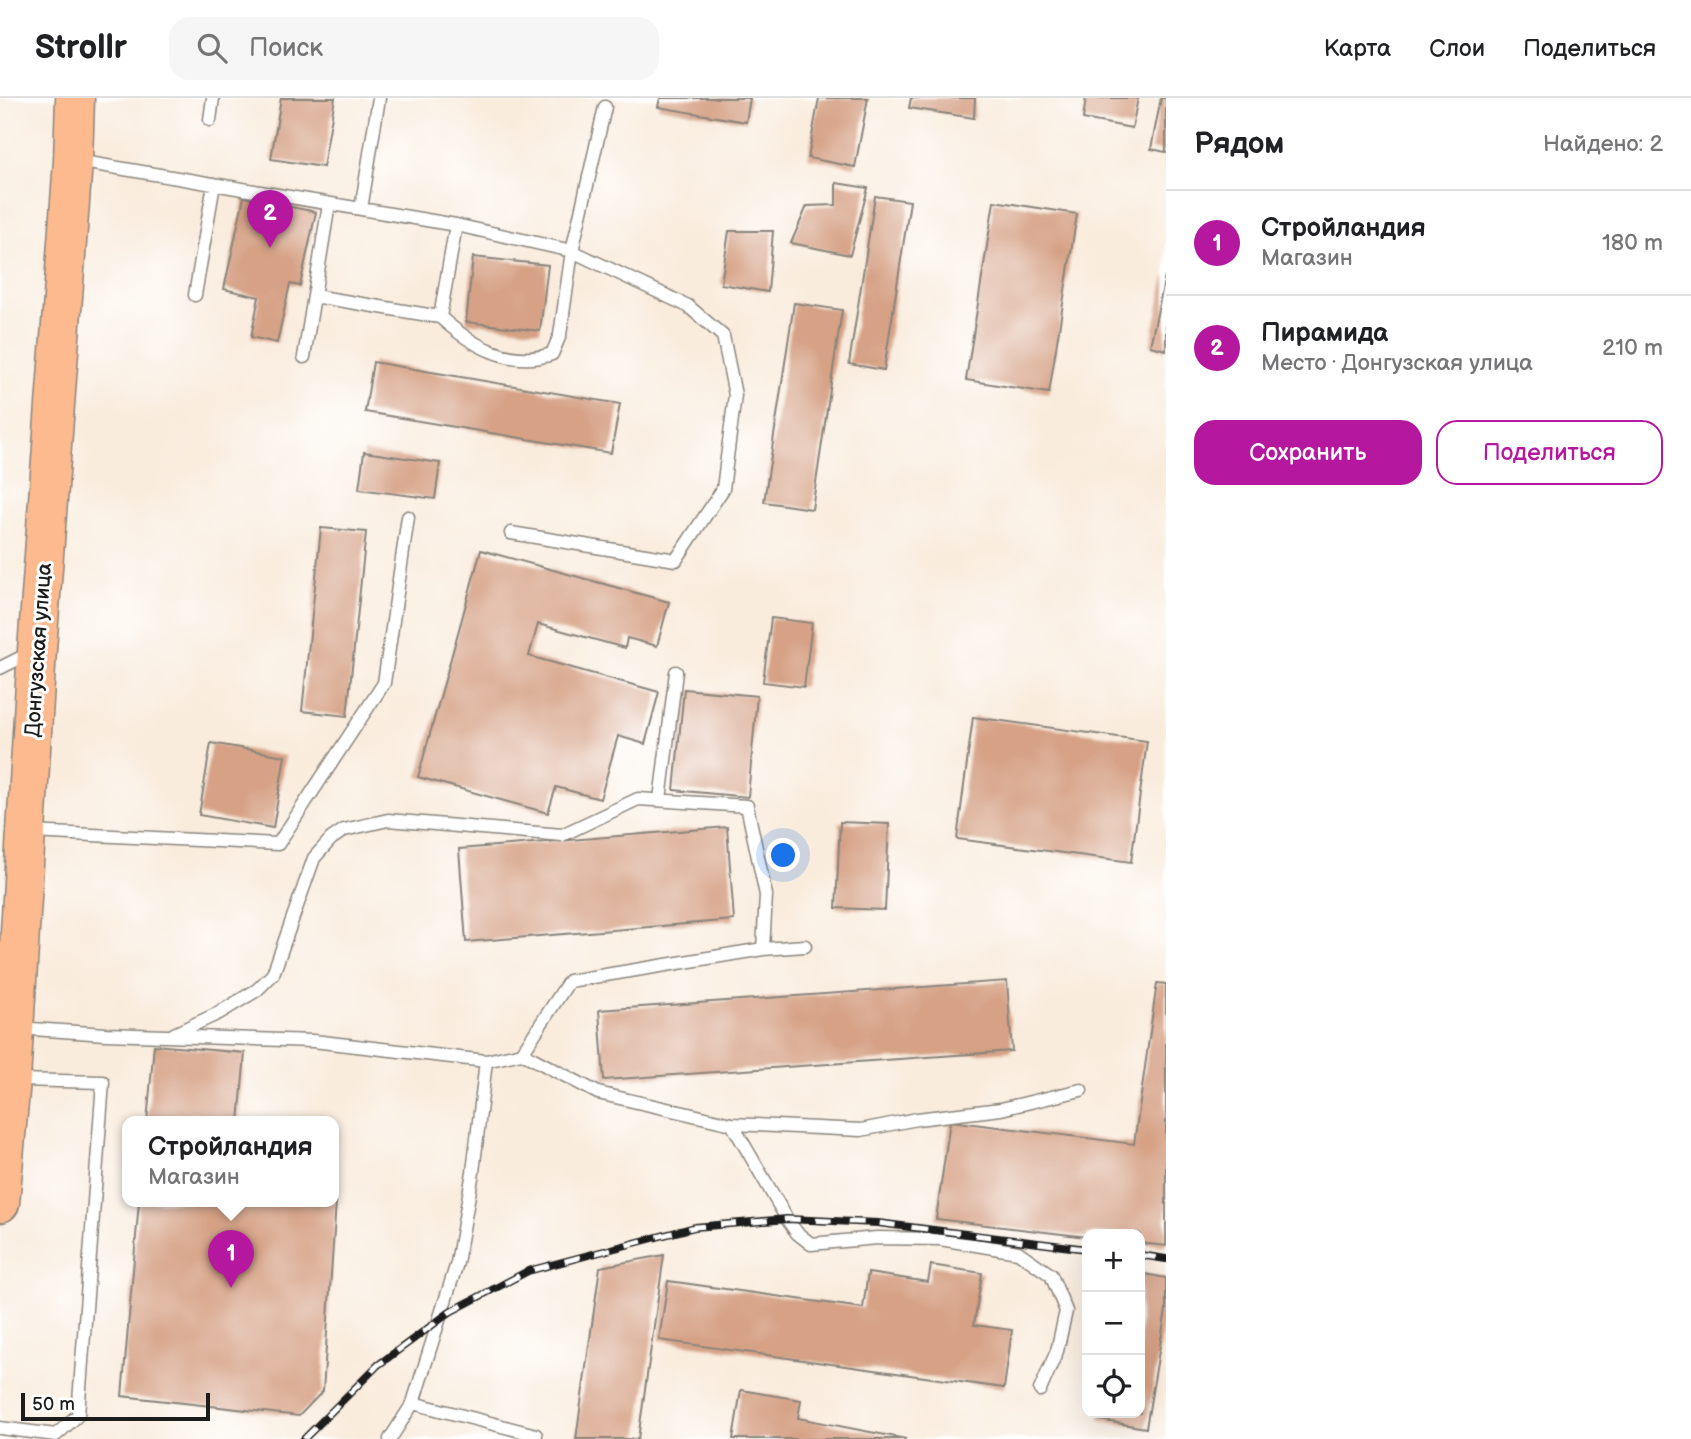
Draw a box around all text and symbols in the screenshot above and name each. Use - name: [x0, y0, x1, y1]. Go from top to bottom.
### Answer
- search box: [169, 17, 659, 80]
- text: Strollr: [35, 28, 127, 68]
- icon: search: [193, 29, 231, 67]
- text: Поиск: [249, 33, 323, 64]
- text: Карта: [1324, 34, 1391, 63]
- text: Слои: [1429, 34, 1485, 63]
- text: Поделиться: [1523, 34, 1656, 63]
- text: Рядом: [1194, 126, 1284, 162]
- text: Найдено: 2: [1543, 130, 1663, 158]
- pin: 2: [247, 190, 293, 248]
- text: Стройландия: [1261, 213, 1426, 244]
- text: 1: [1212, 229, 1222, 257]
- text: 180 m: [1602, 229, 1663, 257]
- text: Магазин: [1261, 244, 1353, 272]
- text: Пирамида: [1261, 318, 1388, 349]
- text: 2: [1210, 334, 1224, 362]
- text: 210 m: [1602, 334, 1663, 362]
- text: Место · Донгузская улица: [1261, 349, 1533, 377]
- button: Сохранить: [1194, 420, 1422, 485]
- button: Поделиться: [1436, 420, 1663, 485]
- street label: Донгузская улица: [20, 561, 57, 738]
- your location: [766, 838, 800, 872]
- popup: [122, 1116, 339, 1207]
- text: Стройландия: [148, 1132, 313, 1163]
- text: Магазин: [148, 1163, 240, 1191]
- map controls: [1082, 1229, 1145, 1418]
- button: +: [1082, 1229, 1145, 1292]
- pin: 1: [208, 1230, 254, 1288]
- button: −: [1082, 1292, 1145, 1355]
- button: locate: [1082, 1355, 1145, 1418]
- scale bar: [21, 1390, 210, 1422]
- text: 50 m: [32, 1393, 75, 1416]

